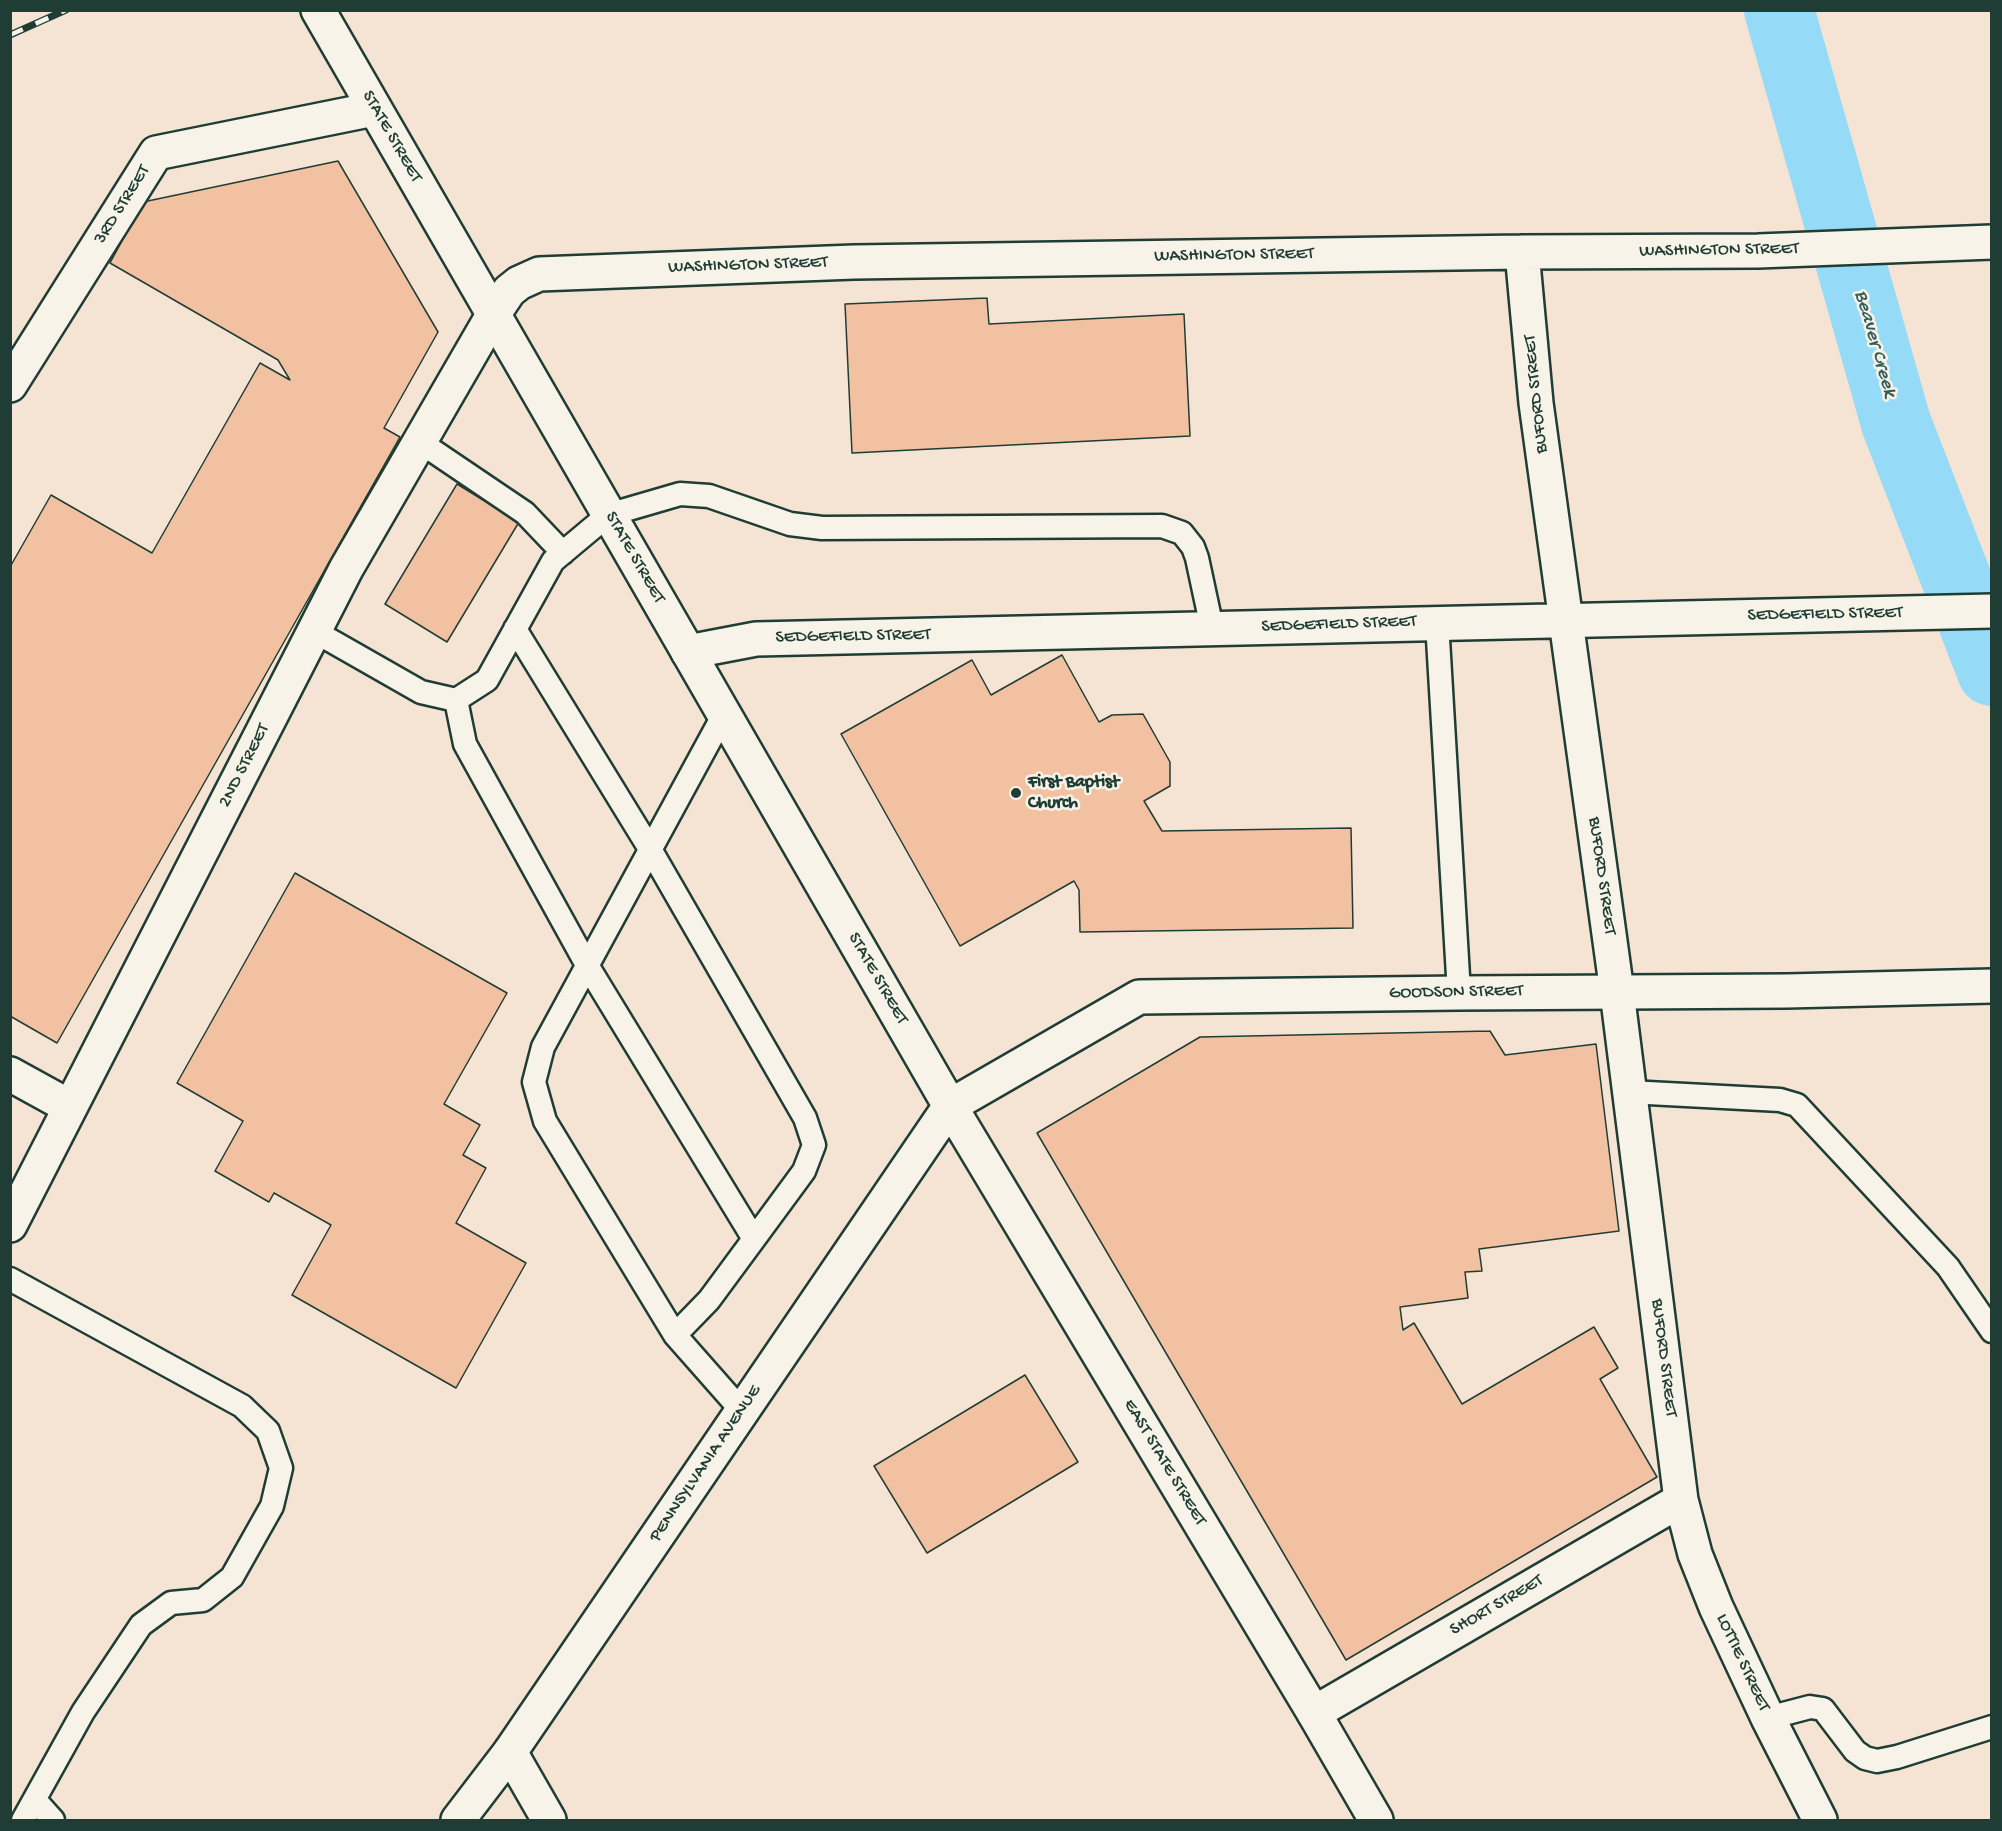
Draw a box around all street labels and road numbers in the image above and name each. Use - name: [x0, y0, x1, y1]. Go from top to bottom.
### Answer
- street label: STATE STREET: [356, 87, 426, 187]
- street label: 3RD STREET: [90, 162, 156, 248]
- street label: WASHINGTON STREET: [1639, 239, 1799, 263]
- street label: WASHINGTON STREET: [1154, 244, 1314, 268]
- street label: WASHINGTON STREET: [668, 252, 828, 280]
- street label: BUFORD STREET: [1520, 334, 1554, 454]
- street label: STATE STREET: [599, 508, 669, 608]
- street label: SEDGEFIELD STREET: [1747, 603, 1903, 627]
- street label: SEDGEFIELD STREET: [1261, 611, 1417, 639]
- street label: SEDGEFIELD STREET: [775, 625, 931, 649]
- street label: 2ND STREET: [215, 721, 275, 811]
- street label: BUFORD STREET: [1582, 816, 1620, 936]
- street label: STATE STREET: [842, 929, 912, 1029]
- street label: GOODSON STREET: [1389, 981, 1523, 1005]
- street label: BUFORD STREET: [1645, 1298, 1681, 1418]
- street label: PENNSYLVANIA AVENUE: [645, 1381, 767, 1547]
- street label: EAST STATE STREET: [1118, 1396, 1210, 1530]
- street label: SHORT STREET: [1447, 1571, 1547, 1641]
- street label: LOTTIE STREET: [1710, 1611, 1774, 1715]

